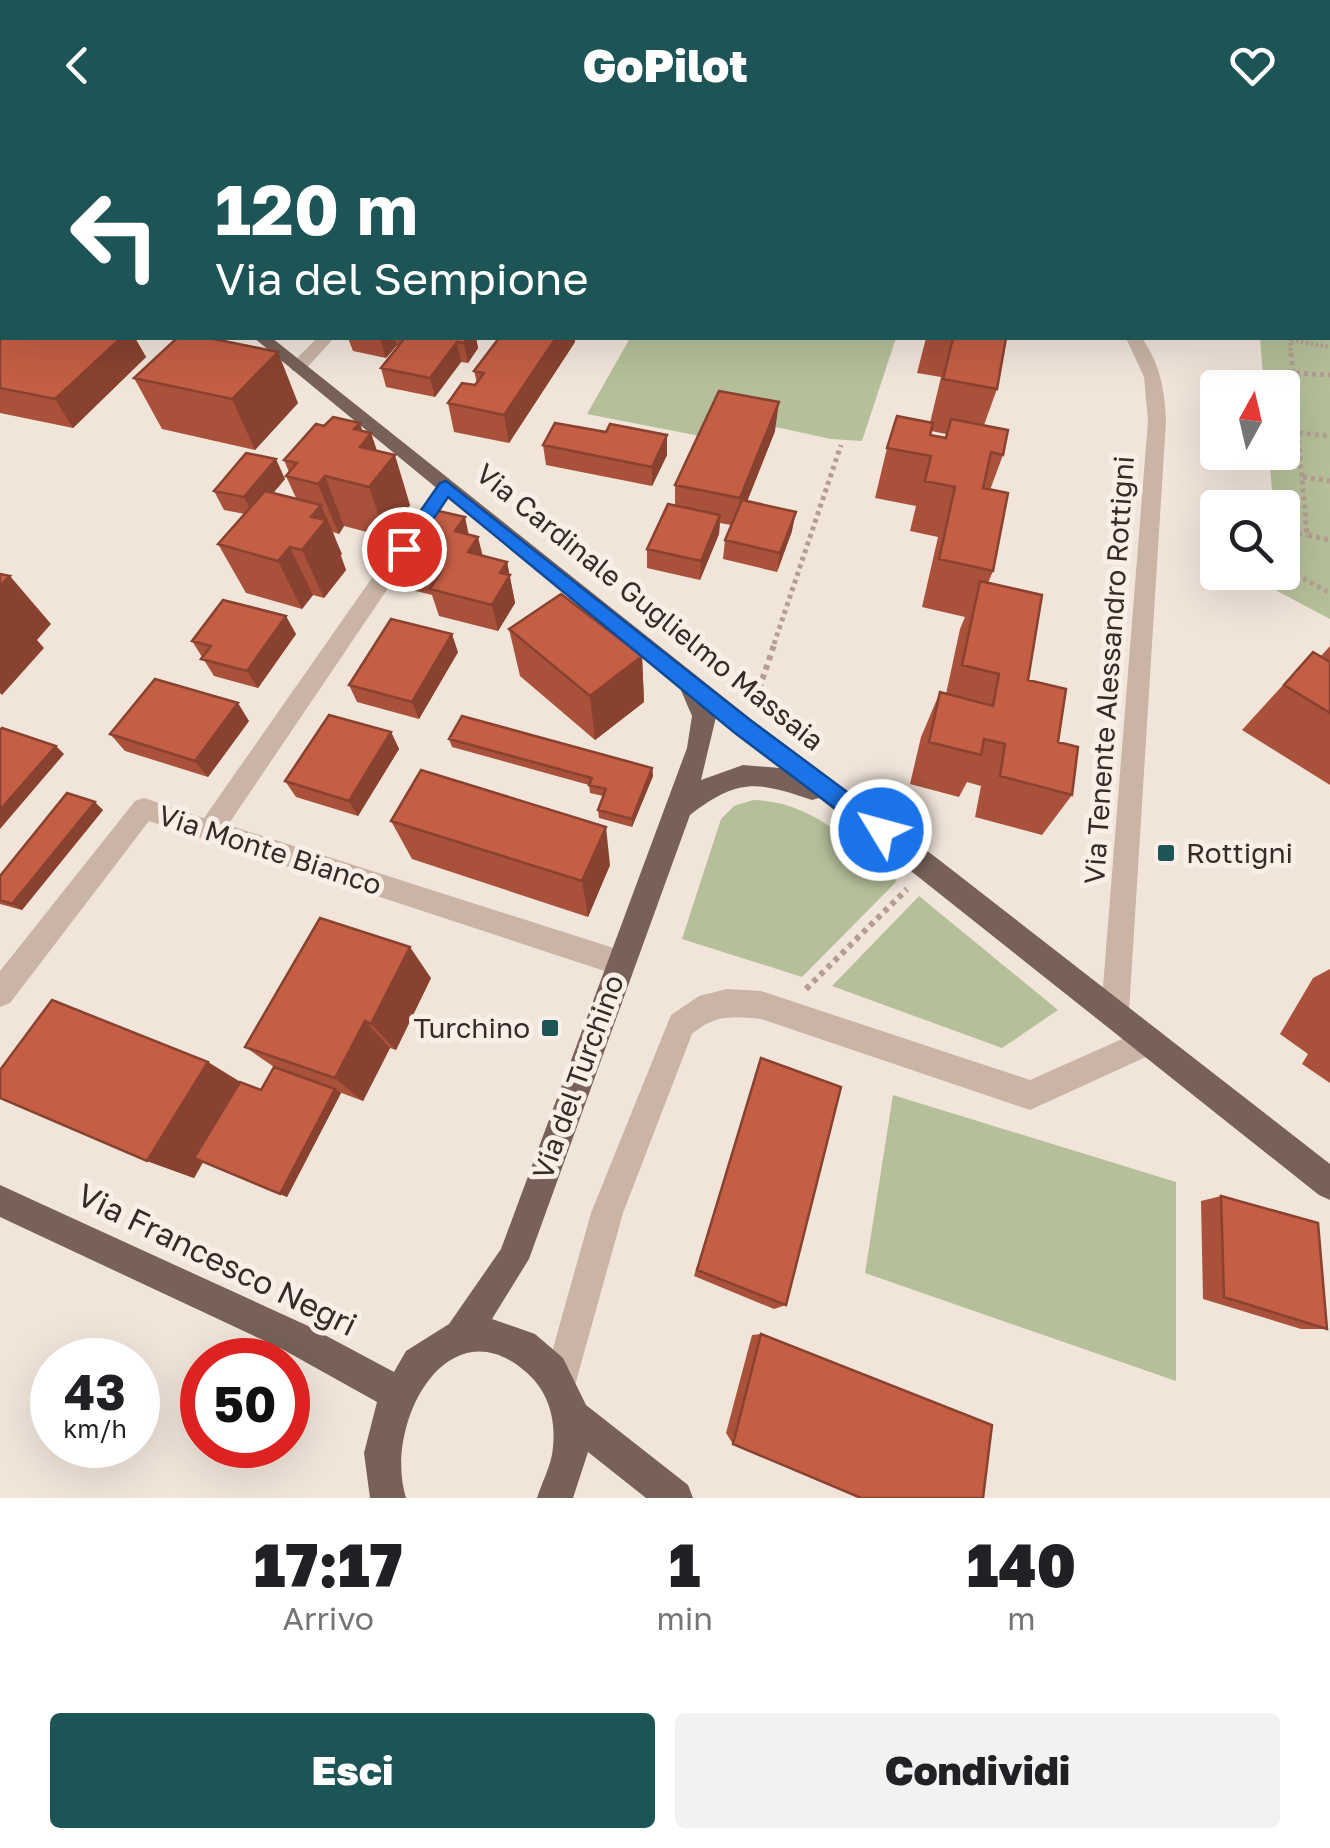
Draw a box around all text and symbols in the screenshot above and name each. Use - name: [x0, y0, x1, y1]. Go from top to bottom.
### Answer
- icon: back: [50, 38, 105, 93]
- text: GoPilot: [582, 38, 748, 92]
- icon: heart: [1225, 38, 1280, 93]
- text: 120 m: [215, 166, 418, 250]
- icon: left: [50, 170, 180, 300]
- text: Via del Sempione: [215, 251, 589, 305]
- north arrow: [1200, 370, 1300, 470]
- map controls: [1200, 370, 1300, 590]
- street label: Via Tenente Alessandro Rottigni: [1077, 455, 1140, 885]
- street label: Via Cardinale Guglielmo Massaia: [470, 456, 831, 757]
- button: search: [1200, 490, 1300, 590]
- pin: [362, 507, 447, 592]
- icon: arrive: [377, 522, 432, 577]
- position arrow: [829, 778, 933, 882]
- street label: Via Monte Bianco: [154, 798, 386, 901]
- place label: Rottigni: [1186, 836, 1293, 869]
- marker: Rottigni: [1155, 842, 1177, 864]
- street label: Via del Turchino: [525, 970, 630, 1183]
- place label: Turchino: [414, 1011, 530, 1044]
- marker: Turchino: [539, 1017, 561, 1039]
- street label: Via Francesco Negri: [71, 1175, 363, 1343]
- speed limit sign: 50: [180, 1338, 310, 1468]
- text: 43: [64, 1361, 126, 1421]
- text: km/h: [63, 1413, 127, 1444]
- text: 17:17: [254, 1528, 403, 1600]
- text: 1: [669, 1528, 701, 1600]
- text: 140: [967, 1528, 1076, 1600]
- text: Arrivo: [282, 1599, 374, 1637]
- text: min: [656, 1599, 713, 1637]
- text: m: [1007, 1599, 1036, 1637]
- button: Esci: [50, 1713, 655, 1828]
- button: Condividi: [675, 1713, 1280, 1828]

